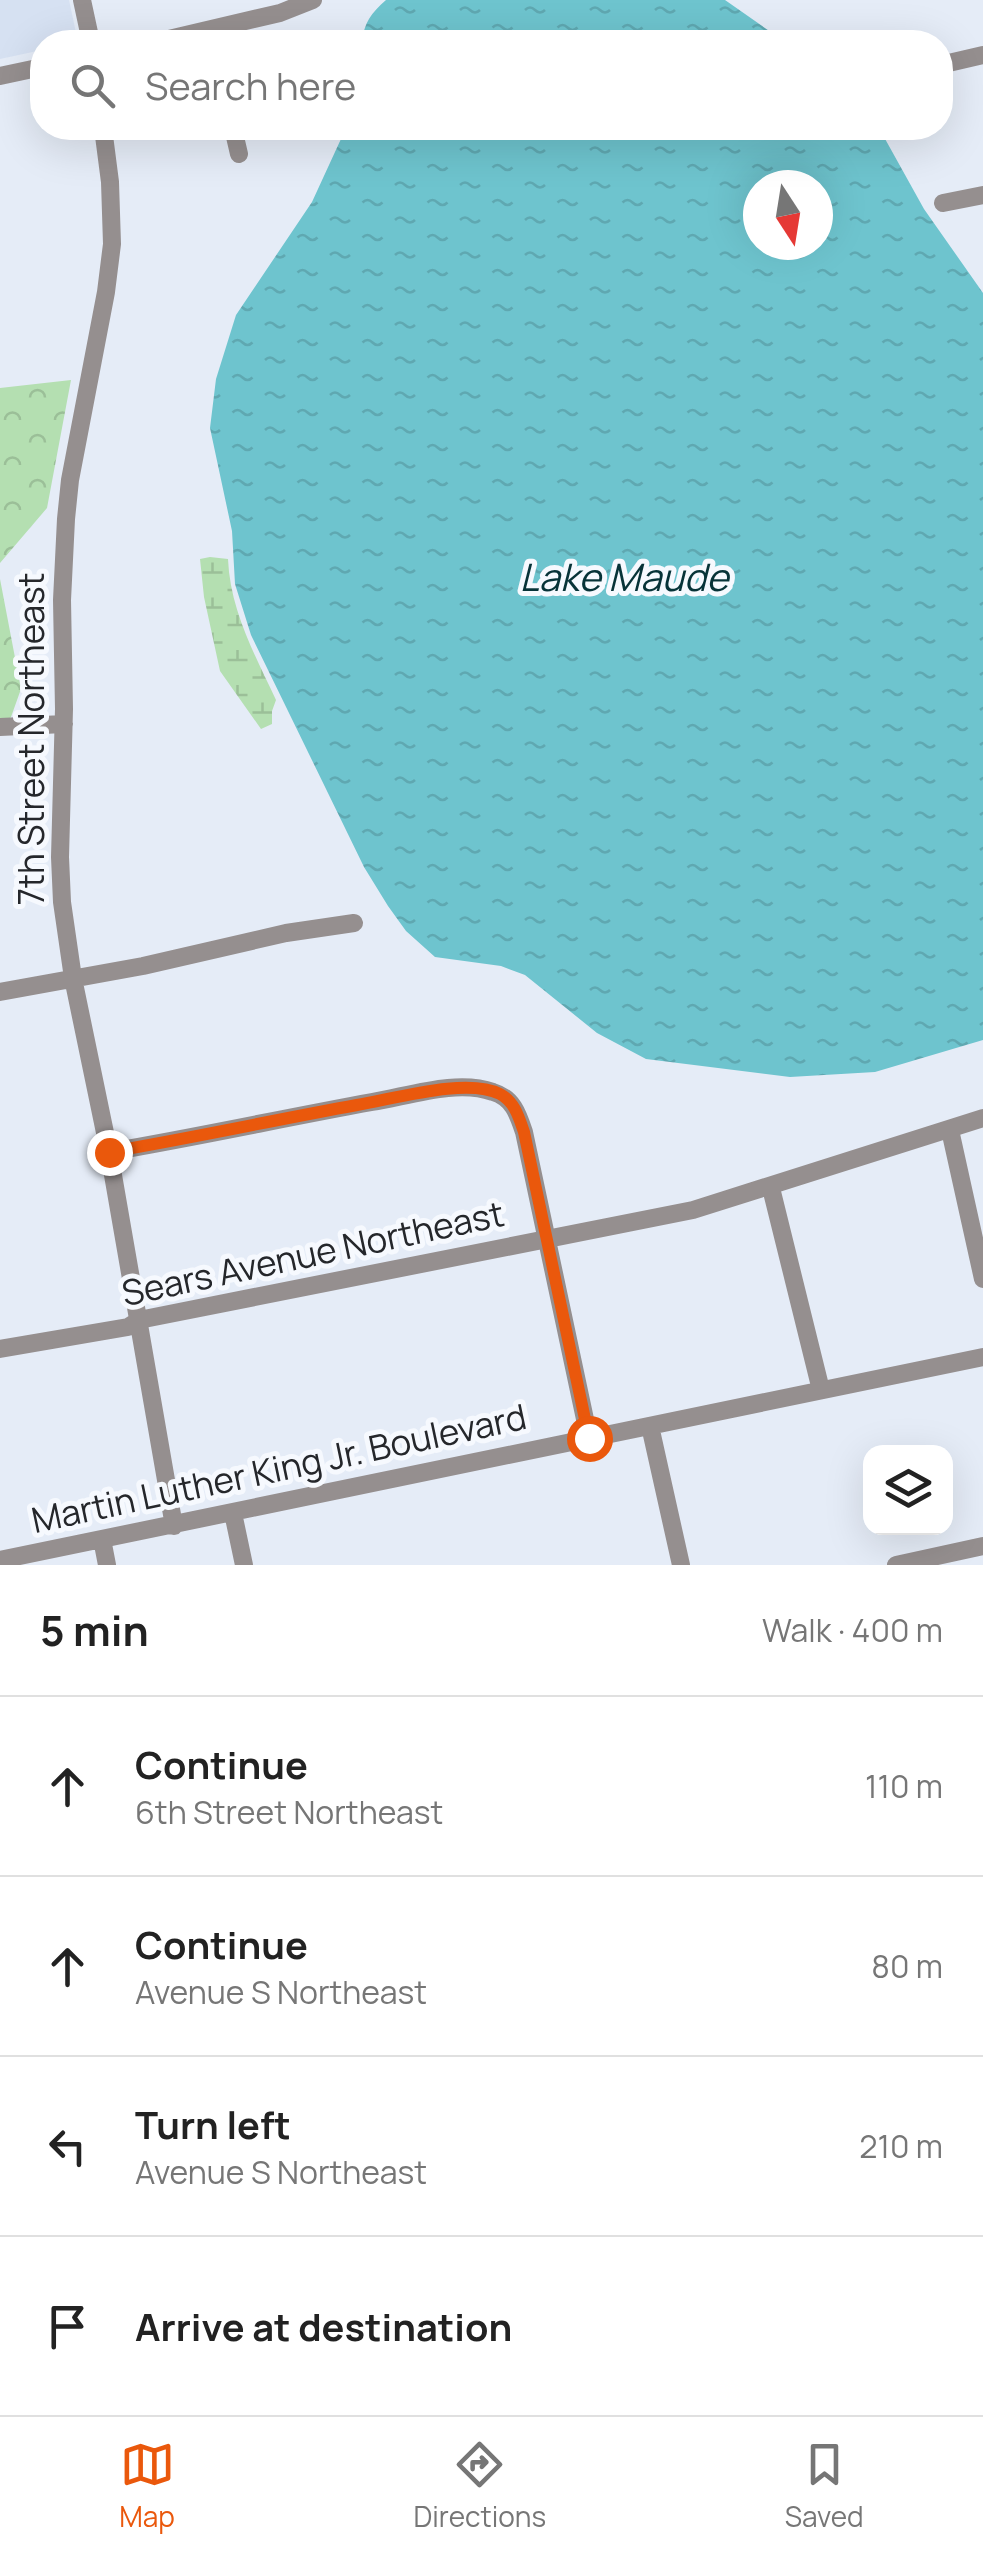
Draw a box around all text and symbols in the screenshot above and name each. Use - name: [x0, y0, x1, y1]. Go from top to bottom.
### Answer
- search box: [30, 30, 953, 140]
- icon: search: [65, 58, 120, 113]
- text: Search here: [145, 59, 356, 111]
- north arrow: [743, 170, 833, 260]
- water label: Lake Maude: [519, 550, 731, 602]
- street label: 7th Street Northeast: [7, 572, 55, 906]
- route end: [87, 1130, 133, 1176]
- street label: Sears Avenue Northeast: [117, 1189, 508, 1317]
- street label: Martin Luther King Jr. Boulevard: [27, 1392, 530, 1544]
- route start: [567, 1416, 613, 1462]
- map controls: [863, 1445, 953, 1535]
- button: layers: [863, 1445, 953, 1535]
- text: 5 min: [40, 1601, 149, 1659]
- text: Walk · 400 m: [762, 1608, 943, 1652]
- text: Continue: [135, 1738, 308, 1790]
- icon: ahead: [40, 1759, 95, 1814]
- text: 110 m: [865, 1764, 943, 1808]
- text: 6th Street Northeast: [135, 1790, 443, 1834]
- text: Continue: [135, 1918, 308, 1970]
- icon: ahead: [40, 1939, 95, 1994]
- text: 80 m: [871, 1944, 943, 1988]
- text: Avenue S Northeast: [135, 1970, 427, 2014]
- text: Turn left: [135, 2098, 291, 2150]
- icon: left: [40, 2119, 95, 2174]
- text: 210 m: [859, 2124, 943, 2168]
- text: Avenue S Northeast: [135, 2150, 427, 2194]
- icon: arrive: [40, 2299, 95, 2354]
- text: Arrive at destination: [135, 2300, 512, 2352]
- tab: Map: [119, 2437, 175, 2535]
- tab: Directions: [414, 2437, 546, 2535]
- tab: Saved: [785, 2437, 864, 2535]

